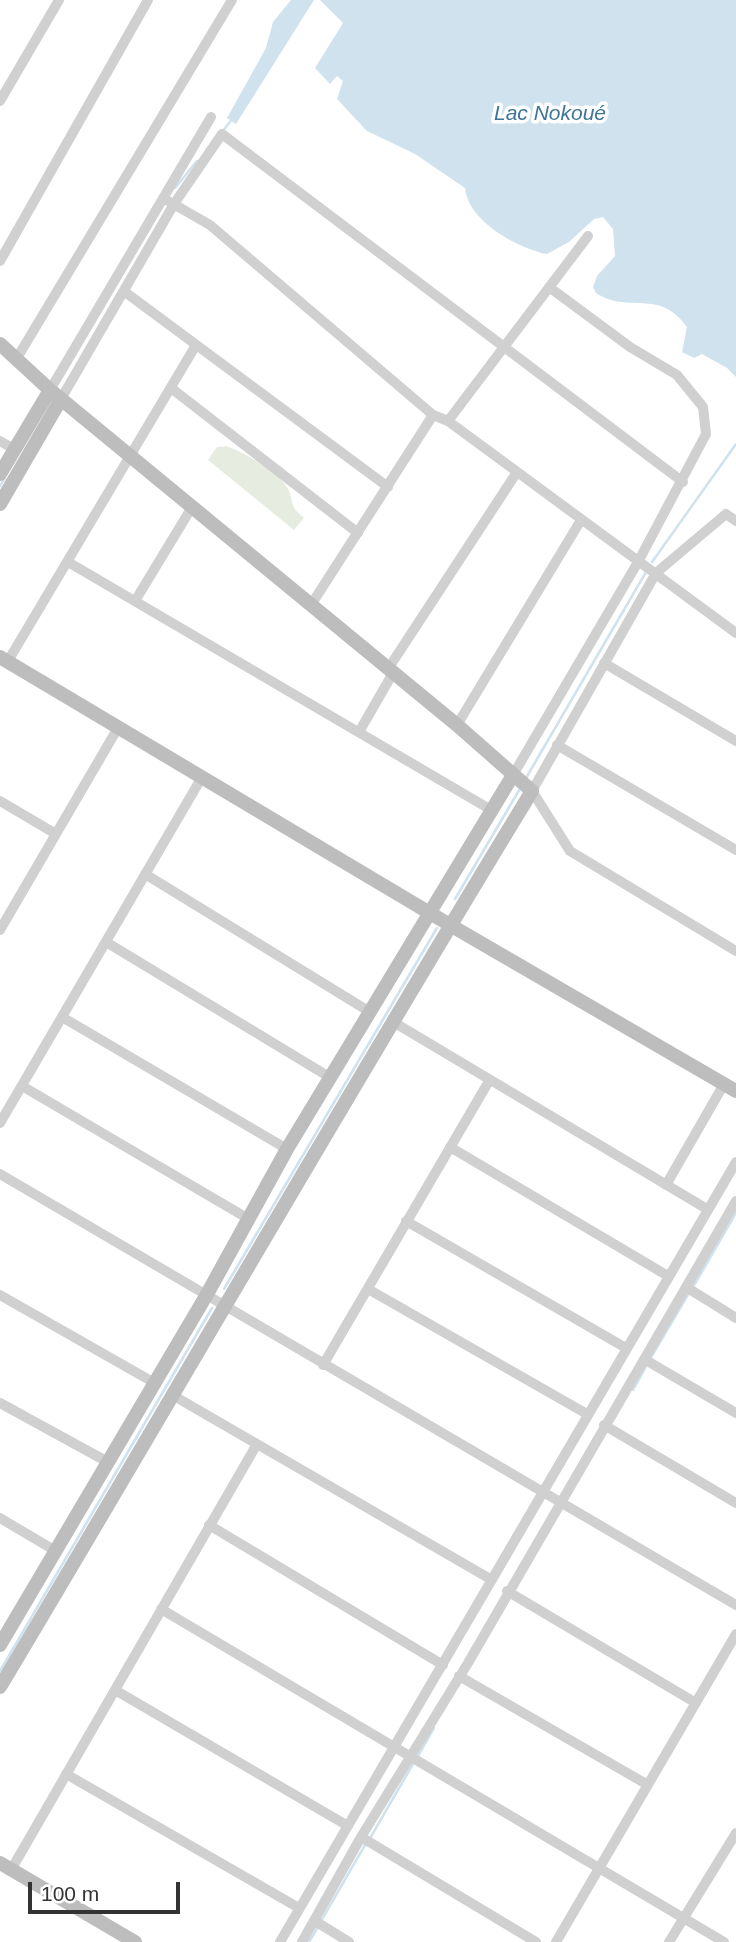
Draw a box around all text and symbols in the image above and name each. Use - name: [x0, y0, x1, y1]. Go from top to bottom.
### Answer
- water label: Lac Nokoué: [494, 101, 606, 127]
- scale bar: [32, 1868, 184, 1912]
- text: 100 m: [41, 1882, 99, 1905]

